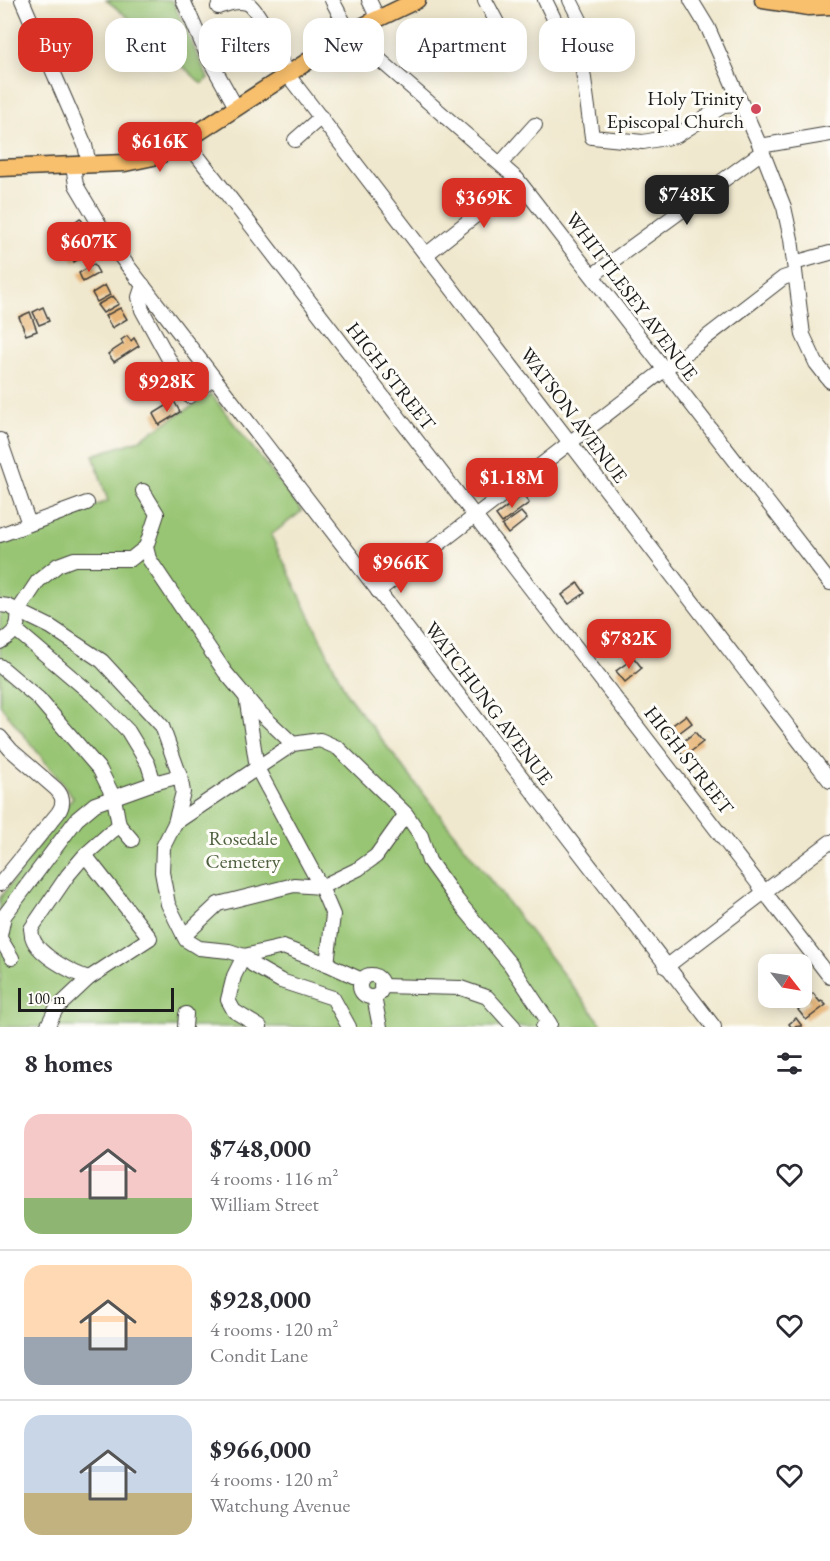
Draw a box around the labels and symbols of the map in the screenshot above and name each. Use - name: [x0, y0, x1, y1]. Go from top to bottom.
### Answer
- place label: Holy Trinity Episcopal Church: [606, 85, 744, 134]
- marker: Holy Trinity Episcopal Church: [749, 102, 763, 116]
- pin: $616K: [118, 122, 202, 173]
- pin: $748K: [645, 175, 729, 226]
- pin: $369K: [442, 178, 526, 229]
- street label: WHITTLESEY AVENUE: [560, 206, 704, 386]
- pin: $607K: [47, 222, 131, 273]
- street label: HIGH STREET: [341, 316, 442, 436]
- street label: WATSON AVENUE: [515, 342, 633, 488]
- pin: $928K: [125, 362, 209, 413]
- pin: $1.18M: [463, 458, 561, 509]
- pin: $966K: [359, 543, 443, 594]
- street label: WATCHUNG AVENUE: [419, 616, 559, 790]
- pin: $782K: [587, 619, 671, 670]
- street label: HIGH STREET: [639, 700, 740, 820]
- park label: Rosedale Cemetery: [206, 825, 281, 874]
- north arrow: [758, 954, 812, 1008]
- scale bar: [18, 985, 174, 1013]

